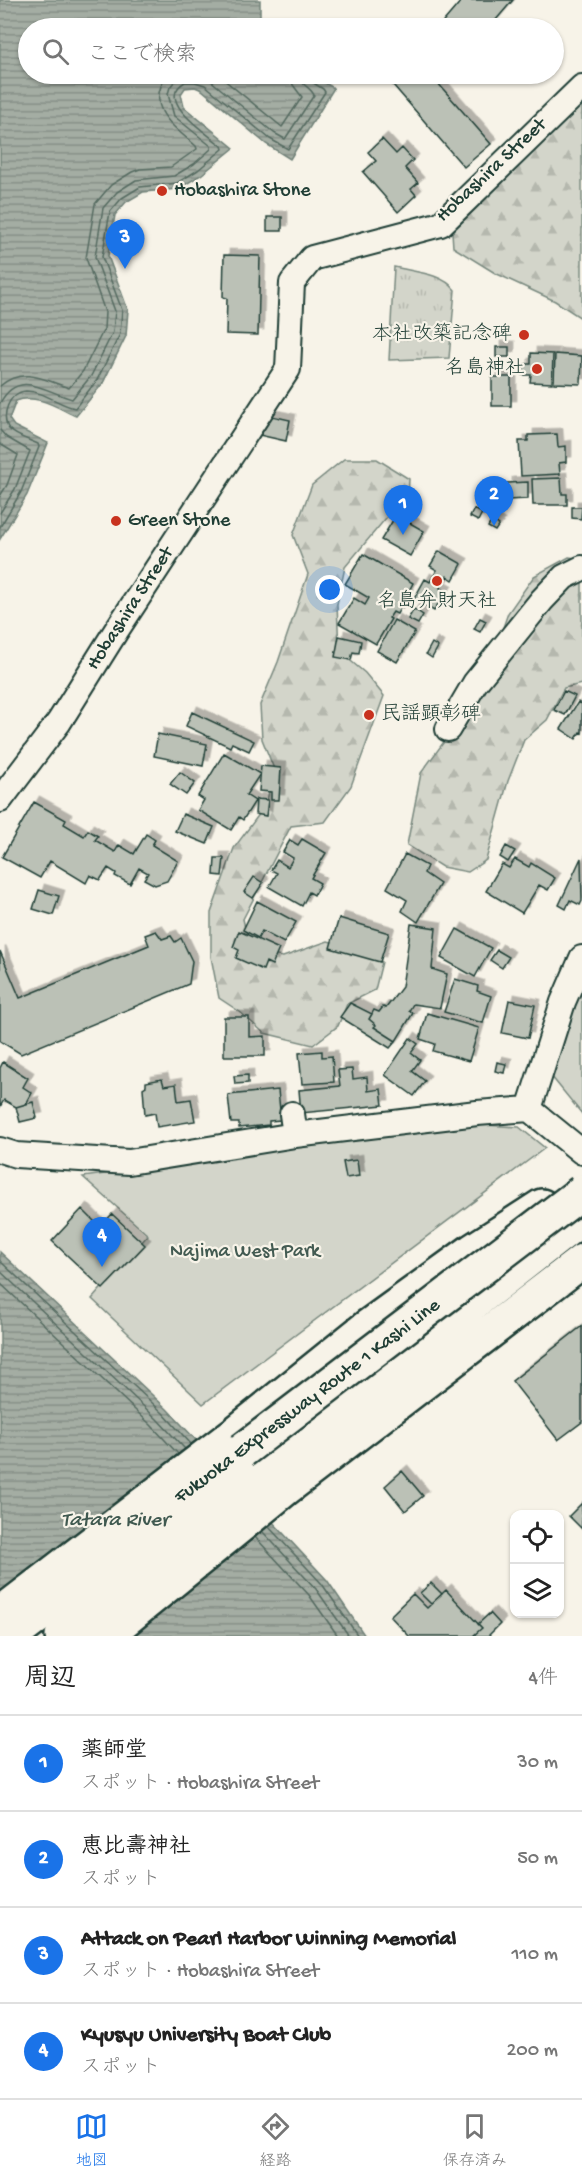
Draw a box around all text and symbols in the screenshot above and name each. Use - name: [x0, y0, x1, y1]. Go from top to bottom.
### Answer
- search box: [18, 18, 564, 84]
- icon: search: [39, 35, 72, 68]
- text: ここで検索: [87, 43, 197, 69]
- street label: Hobashira Street: [432, 113, 553, 228]
- place label: Hobashira Stone: [174, 180, 311, 203]
- marker: Hobashira Stone: [155, 184, 169, 198]
- pin: 3: [106, 220, 144, 269]
- place label: 本社改築記念碑: [372, 322, 512, 347]
- marker: 本社改築記念碑: [517, 328, 531, 342]
- place label: 名島神社: [445, 356, 525, 381]
- marker: 名島神社: [530, 362, 544, 376]
- pin: 2: [474, 476, 514, 526]
- pin: 1: [384, 486, 422, 535]
- place label: Green Stone: [128, 510, 231, 533]
- marker: Green Stone: [109, 514, 123, 528]
- street label: Hobashira Street: [83, 542, 180, 675]
- marker: 名島弁財天社: [430, 574, 444, 588]
- your location: [315, 575, 344, 604]
- place label: 名島弁財天社: [377, 589, 497, 614]
- place label: 民謡顕彰碑: [381, 702, 481, 727]
- marker: 民謡顕彰碑: [362, 708, 376, 722]
- pin: 4: [82, 1218, 122, 1267]
- park label: Najima West Park: [170, 1241, 322, 1264]
- street label: Fukuoka Expressway Route 1 Kashi Line: [170, 1294, 446, 1510]
- water label: Tatara River: [61, 1509, 173, 1534]
- map controls: [510, 1510, 564, 1618]
- button: locate: [510, 1510, 564, 1564]
- button: layers: [510, 1564, 564, 1618]
- text: 周辺: [24, 1665, 76, 1696]
- text: 4件: [529, 1668, 558, 1691]
- text: 薬師堂: [81, 1739, 147, 1765]
- text: 1: [39, 1752, 48, 1775]
- text: 30 m: [517, 1752, 558, 1775]
- text: スポット · Hobashira Street: [81, 1773, 319, 1796]
- text: 恵比壽神社: [81, 1835, 191, 1861]
- text: 2: [39, 1848, 48, 1871]
- text: 50 m: [517, 1848, 558, 1871]
- text: スポット: [81, 1869, 161, 1892]
- text: Attack on Pearl Harbor Winning Memorial: [81, 1927, 456, 1953]
- text: 3: [38, 1944, 49, 1967]
- text: 110 m: [512, 1944, 558, 1967]
- text: スポット · Hobashira Street: [81, 1961, 319, 1984]
- text: Kyusyu University Boat Club: [81, 2023, 331, 2049]
- text: 4: [39, 2040, 48, 2063]
- text: 200 m: [507, 2040, 558, 2063]
- text: スポット: [81, 2057, 161, 2080]
- tab: 地図: [75, 2110, 108, 2172]
- tab: 経路: [259, 2110, 292, 2172]
- tab: 保存済み: [443, 2110, 507, 2172]

